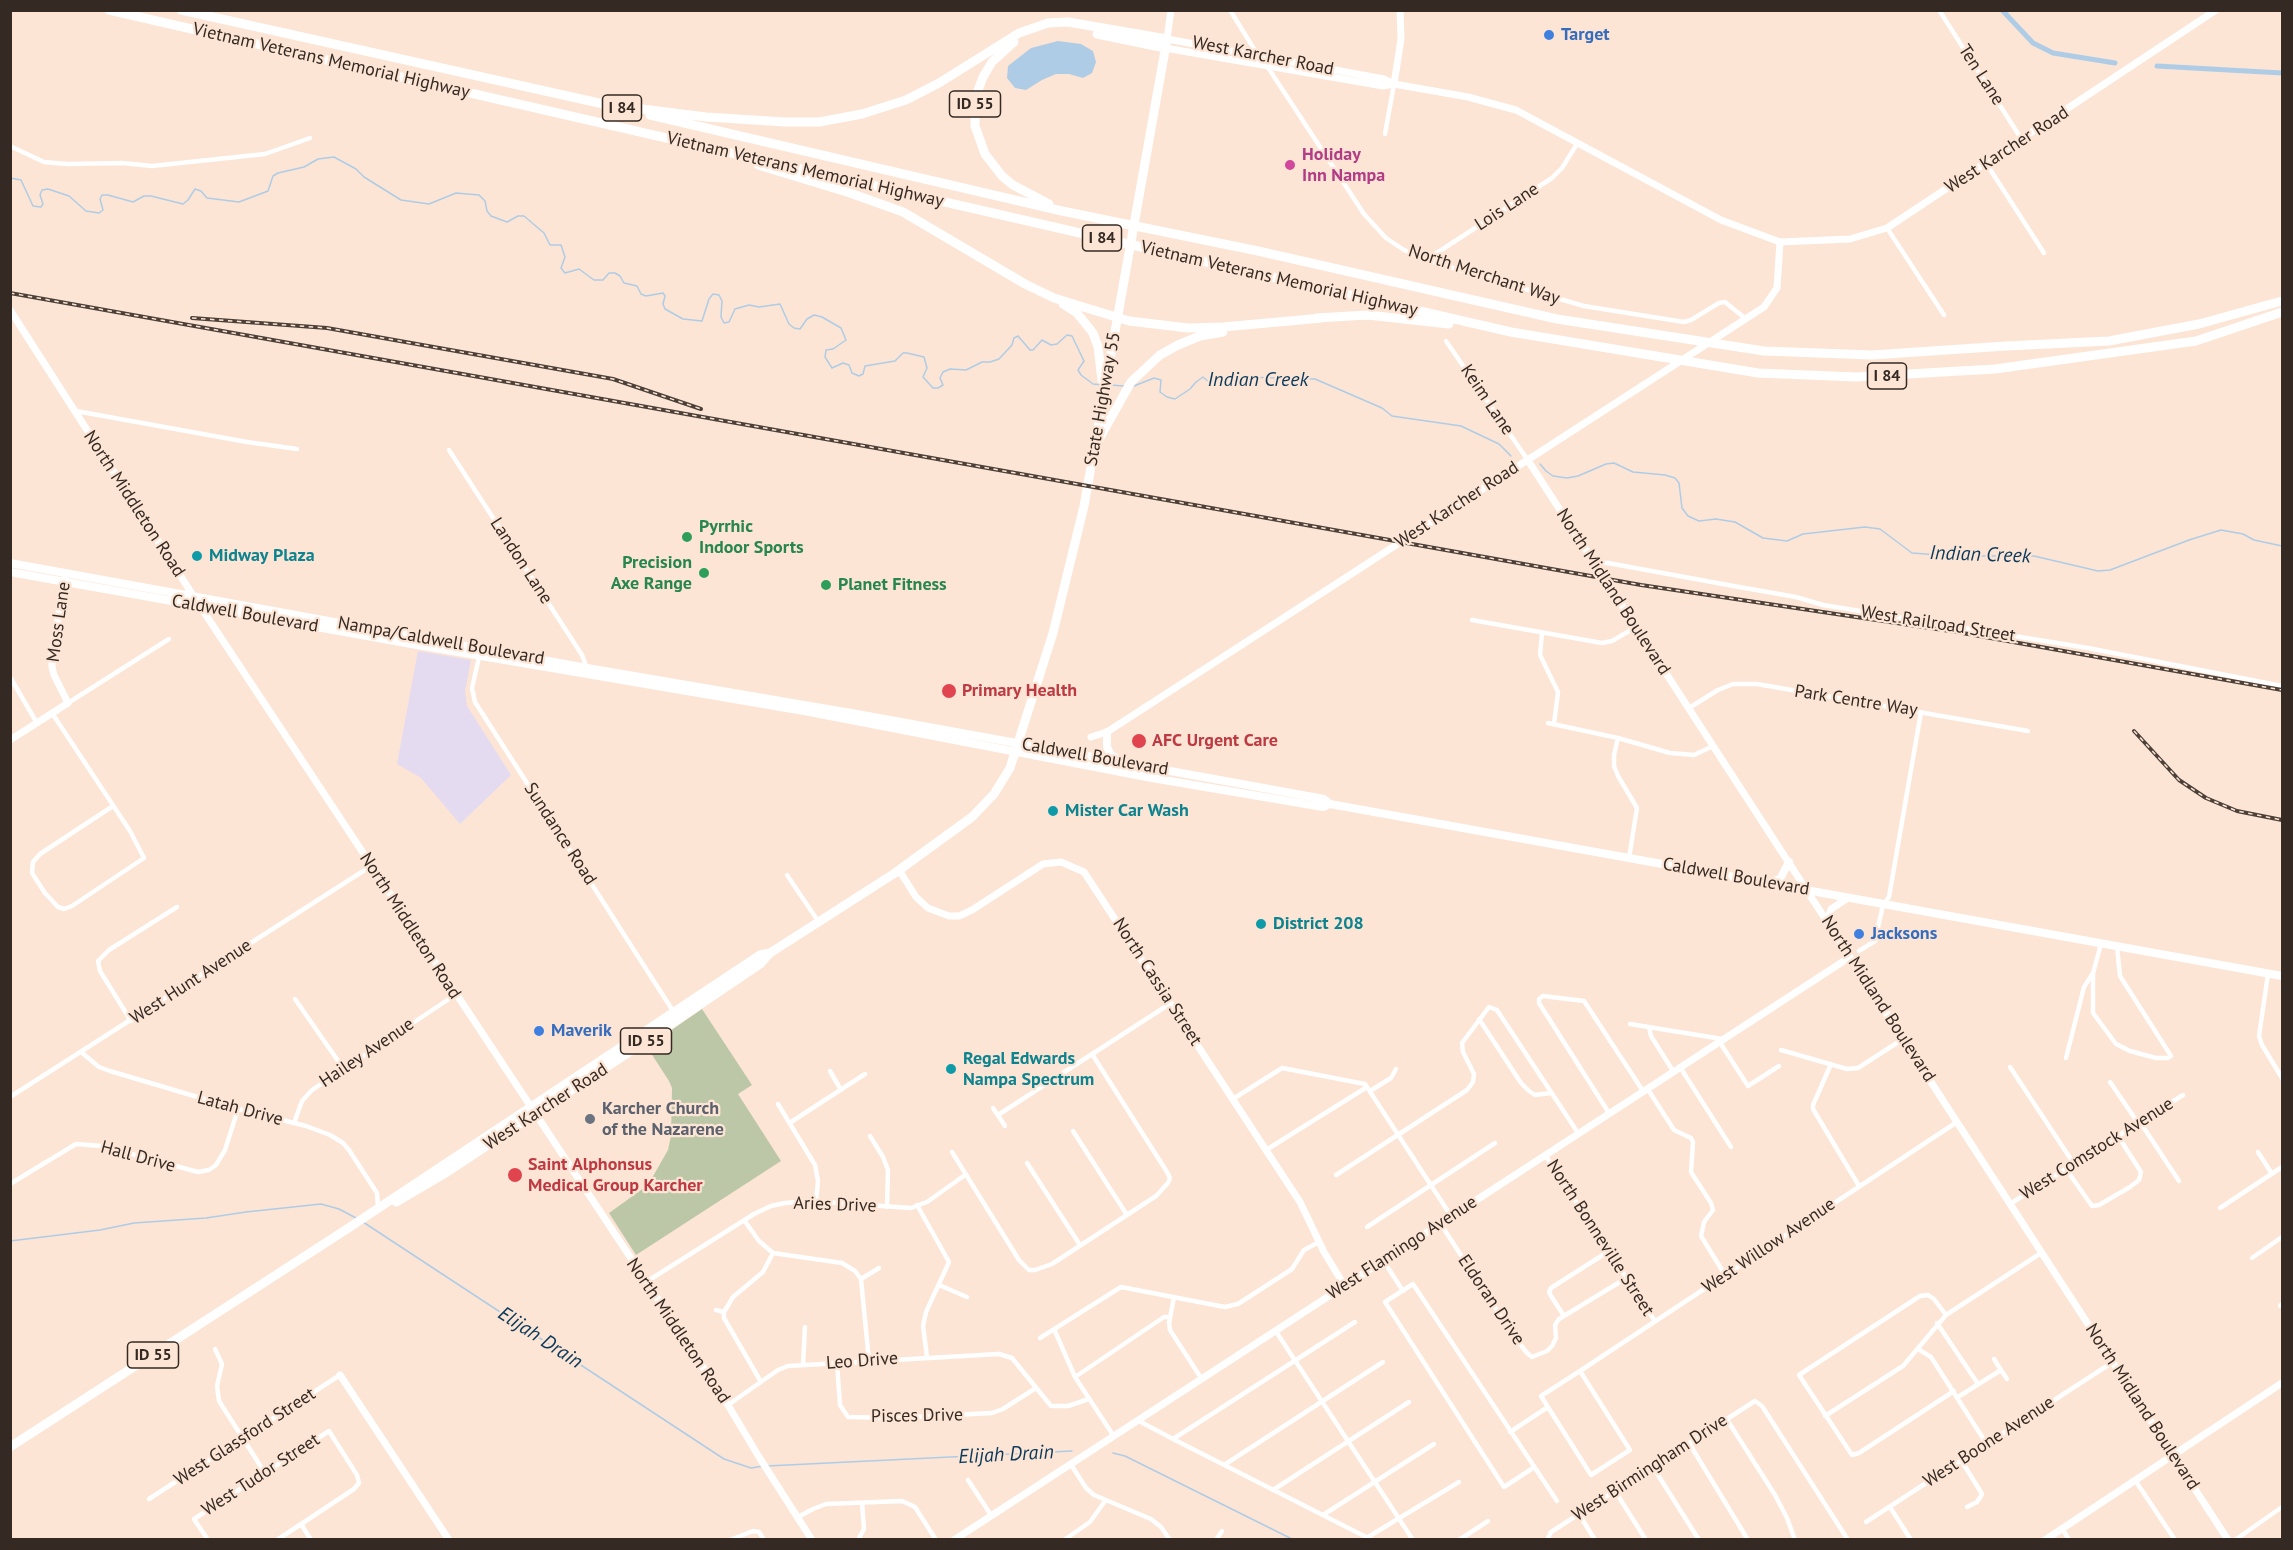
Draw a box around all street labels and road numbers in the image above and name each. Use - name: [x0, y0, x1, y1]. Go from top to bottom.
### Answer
- street label: Vietnam Veterans Memorial Highway: [190, 19, 472, 103]
- street label: West Karcher Road: [1191, 32, 1335, 80]
- street label: Ten Lane: [1953, 40, 2009, 110]
- road number: ID 55: [950, 91, 1000, 117]
- road number: I 84: [602, 95, 642, 121]
- street label: West Karcher Road: [1941, 102, 2073, 198]
- street label: Vietnam Veterans Memorial Highway: [664, 128, 946, 212]
- street label: Lois Lane: [1471, 178, 1543, 236]
- road number: I 84: [1082, 225, 1122, 251]
- street label: Vietnam Veterans Memorial Highway: [1138, 237, 1420, 321]
- street label: North Merchant Way: [1406, 240, 1562, 310]
- street label: State Highway 55: [1081, 330, 1125, 468]
- street label: Keim Lane: [1456, 361, 1518, 439]
- road number: I 84: [1868, 363, 1906, 389]
- street label: North Middleton Road: [79, 427, 189, 581]
- street label: West Karcher Road: [1391, 457, 1523, 553]
- street label: North Midland Boulevard: [1551, 505, 1675, 679]
- street label: Landon Lane: [485, 514, 557, 608]
- street label: Moss Lane: [43, 581, 75, 663]
- street label: Caldwell Boulevard: [170, 590, 320, 638]
- street label: West Railroad Street: [1859, 601, 2017, 647]
- street label: Nampa/Caldwell Boulevard: [336, 612, 546, 670]
- street label: Park Centre Way: [1793, 681, 1919, 721]
- street label: Caldwell Boulevard: [1020, 733, 1170, 781]
- street label: Sundance Road: [519, 779, 601, 889]
- street label: North Middleton Road: [355, 849, 465, 1003]
- street label: Caldwell Boulevard: [1661, 853, 1811, 901]
- street label: North Midland Boulevard: [1816, 912, 1940, 1086]
- street label: North Cassia Street: [1108, 914, 1206, 1050]
- street label: West Hunt Avenue: [126, 935, 256, 1029]
- street label: Hailey Avenue: [316, 1013, 418, 1093]
- road number: ID 55: [620, 1028, 672, 1054]
- street label: West Karcher Road: [480, 1059, 612, 1155]
- street label: Latah Drive: [195, 1087, 285, 1131]
- street label: West Comstock Avenue: [2016, 1093, 2178, 1205]
- street label: Hall Drive: [98, 1137, 178, 1177]
- street label: North Bonneville Street: [1541, 1156, 1659, 1320]
- street label: West Flamingo Avenue: [1323, 1191, 1481, 1305]
- street label: Aries Drive: [793, 1193, 877, 1217]
- street label: West Willow Avenue: [1698, 1194, 1840, 1298]
- street label: Eldoran Drive: [1453, 1251, 1529, 1349]
- street label: North Middleton Road: [621, 1254, 735, 1408]
- street label: North Midland Boulevard: [2080, 1320, 2204, 1494]
- road number: ID 55: [128, 1342, 178, 1368]
- street label: Leo Drive: [825, 1348, 899, 1374]
- street label: West Glassford Street: [170, 1383, 320, 1491]
- street label: West Boone Avenue: [1920, 1392, 2058, 1492]
- street label: Pisces Drive: [871, 1404, 963, 1428]
- street label: West Birmingham Drive: [1568, 1410, 1732, 1526]
- street label: West Tudor Street: [198, 1429, 324, 1521]

